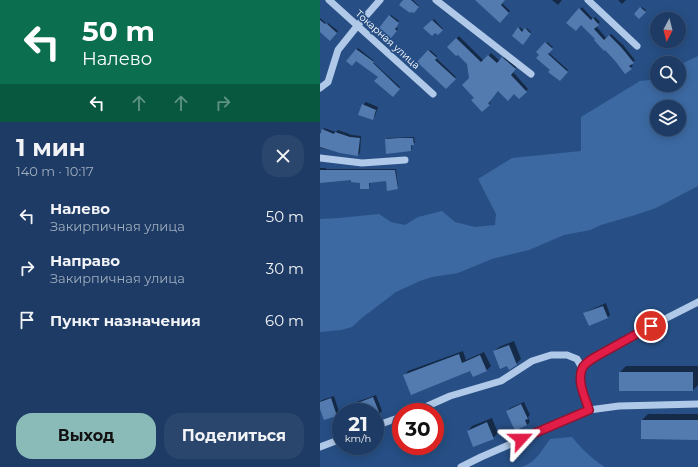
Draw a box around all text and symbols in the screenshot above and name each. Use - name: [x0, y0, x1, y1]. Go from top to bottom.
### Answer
- street label: Токарная улица: [353, 7, 423, 72]
- north arrow: [650, 12, 686, 48]
- map controls: [650, 12, 686, 136]
- text: 50 m: [82, 14, 155, 48]
- icon: left: [16, 16, 68, 68]
- text: Налево: [82, 48, 152, 70]
- button: search: [650, 56, 686, 92]
- icon: left: [86, 92, 108, 114]
- icon: ahead: [128, 92, 150, 114]
- icon: ahead: [170, 92, 192, 114]
- icon: right: [212, 92, 234, 114]
- button: layers: [650, 100, 686, 136]
- text: 1 мин: [16, 133, 85, 162]
- button: close: [262, 135, 304, 177]
- text: 140 m · 10:17: [16, 163, 94, 179]
- text: Налево: [50, 199, 110, 218]
- icon: left: [16, 205, 38, 227]
- text: 50 m: [266, 207, 304, 226]
- text: Закирпичная улица: [50, 218, 185, 234]
- text: Направо: [50, 251, 120, 270]
- icon: right: [16, 257, 38, 279]
- text: 30 m: [266, 259, 304, 278]
- text: Закирпичная улица: [50, 270, 185, 286]
- icon: arrive: [16, 309, 38, 331]
- pin: [634, 309, 668, 343]
- text: Пункт назначения: [50, 311, 201, 330]
- text: 60 m: [265, 311, 304, 330]
- icon: arrive: [640, 315, 662, 337]
- speed limit sign: 30: [392, 403, 444, 455]
- text: 21: [348, 412, 368, 436]
- button: Выход: [16, 413, 156, 459]
- button: Поделиться: [164, 413, 304, 459]
- position arrow: [500, 418, 542, 460]
- text: km/h: [345, 432, 371, 445]

